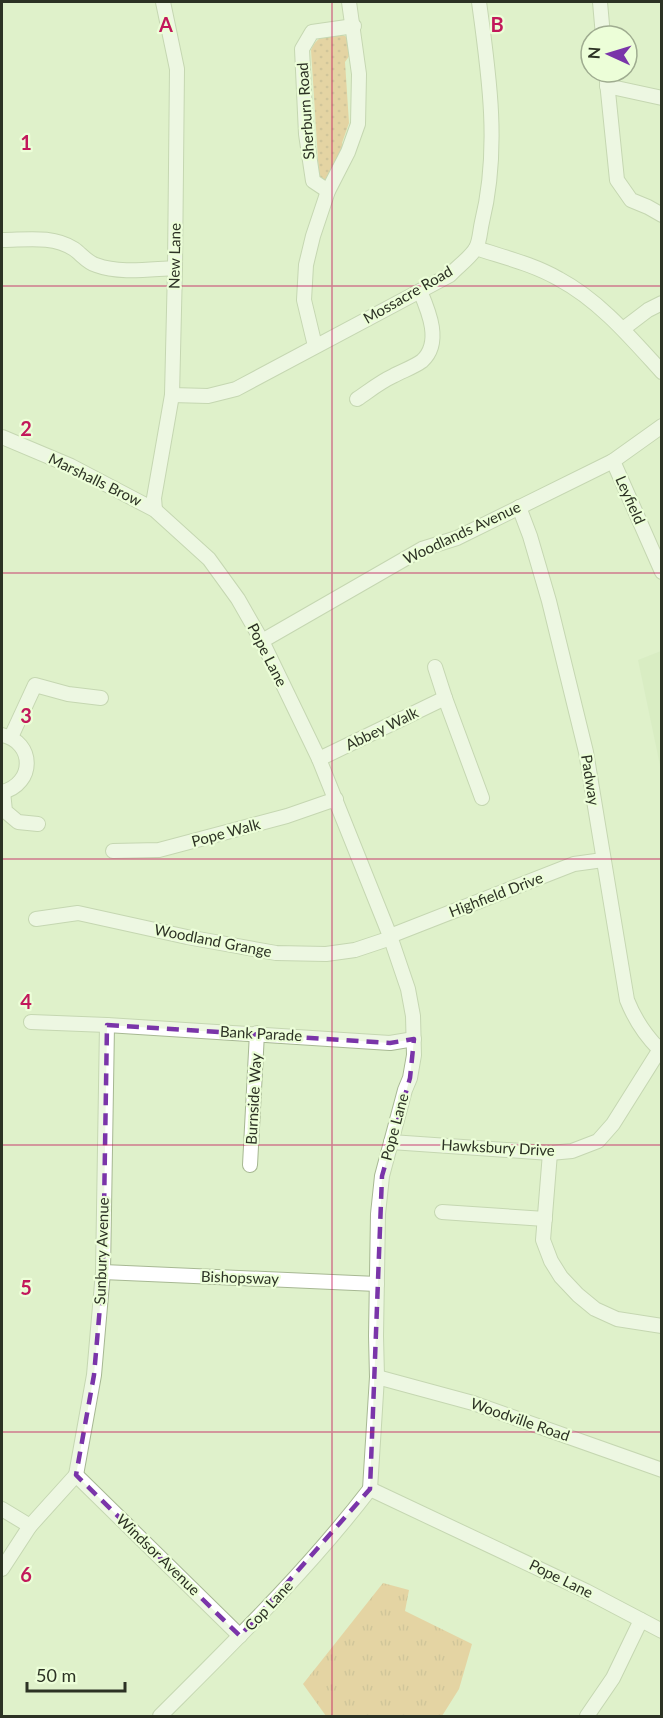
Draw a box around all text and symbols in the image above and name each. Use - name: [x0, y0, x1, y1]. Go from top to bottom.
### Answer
- text: A: [158, 12, 173, 36]
- text: B: [490, 12, 504, 36]
- north arrow: [579, 24, 639, 84]
- text: N: [584, 46, 603, 60]
- street label: Sherburn Road: [293, 62, 317, 160]
- text: 1: [20, 130, 32, 154]
- street label: New Lane: [164, 223, 184, 289]
- street label: Mossacre Road: [360, 261, 455, 327]
- text: 2: [20, 416, 32, 440]
- street label: Marshalls Brow: [46, 449, 145, 509]
- street label: Leyfield: [612, 473, 650, 527]
- street label: Woodlands Avenue: [400, 497, 523, 567]
- street label: Pope Lane: [244, 620, 292, 689]
- text: 3: [20, 703, 32, 727]
- street label: Abbey Walk: [342, 703, 421, 753]
- street label: Padway: [578, 753, 604, 807]
- street label: Pope Walk: [189, 814, 262, 850]
- street label: Highfield Drive: [446, 868, 545, 920]
- street label: Woodland Grange: [153, 920, 274, 960]
- text: 4: [20, 989, 32, 1013]
- street label: Bank Parade: [220, 1022, 303, 1044]
- street label: Burnside Way: [242, 1053, 264, 1145]
- street label: Pope Lane: [376, 1091, 412, 1162]
- street label: Hawksbury Drive: [441, 1135, 555, 1159]
- street label: Sunbury Avenue: [90, 1197, 112, 1305]
- street label: Bishopsway: [201, 1267, 280, 1287]
- text: 5: [20, 1275, 32, 1299]
- street label: Woodville Road: [468, 1394, 572, 1444]
- street label: Windsor Avenue: [113, 1510, 204, 1599]
- street label: Pope Lane: [527, 1555, 596, 1601]
- text: 6: [20, 1562, 32, 1586]
- street label: Cop Lane: [241, 1576, 296, 1634]
- scale bar: [27, 1655, 124, 1693]
- text: 50 m: [36, 1664, 76, 1686]

